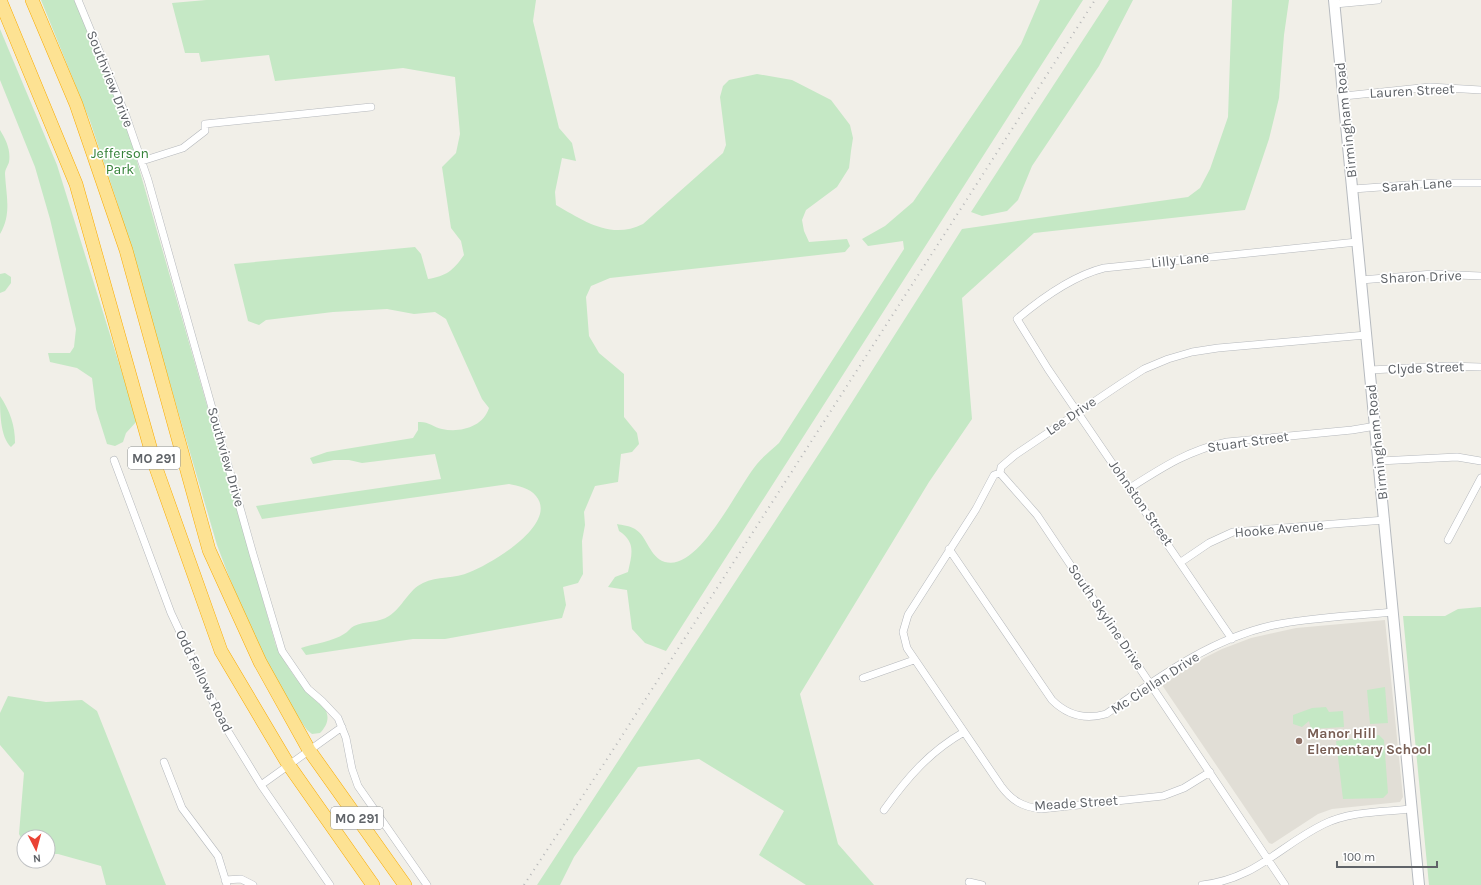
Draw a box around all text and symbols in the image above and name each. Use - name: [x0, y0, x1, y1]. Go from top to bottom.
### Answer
- street label: Southview Drive: [83, 28, 137, 130]
- street label: Birmingham Road: [1331, 61, 1361, 179]
- street label: Lauren Street: [1369, 80, 1455, 102]
- park label: Jefferson Park: [91, 145, 149, 178]
- street label: Sarah Lane: [1381, 174, 1453, 196]
- street label: Lilly Lane: [1150, 248, 1210, 272]
- street label: Sharon Drive: [1380, 267, 1462, 287]
- street label: Clyde Street: [1388, 358, 1464, 378]
- street label: Birmingham Road: [1362, 383, 1392, 501]
- street label: Lee Drive: [1043, 393, 1099, 439]
- street label: Southview Drive: [204, 405, 248, 509]
- street label: Stuart Street: [1206, 428, 1290, 456]
- road number: MO 291: [128, 447, 180, 469]
- street label: Johnston Street: [1105, 457, 1177, 549]
- street label: Hooke Avenue: [1234, 517, 1324, 541]
- street label: South Skyline Drive: [1064, 561, 1148, 673]
- street label: Odd Fellows Road: [172, 627, 236, 735]
- street label: Mc Clellan Drive: [1108, 648, 1202, 718]
- place label: Manor Hill Elementary School: [1307, 725, 1431, 758]
- marker: Manor Hill Elementary School: [1294, 736, 1304, 746]
- street label: Meade Street: [1034, 792, 1118, 814]
- road number: MO 291: [331, 807, 383, 829]
- north arrow: [16, 829, 56, 869]
- scale bar: [1337, 843, 1437, 869]
- text: 100 m: [1343, 850, 1375, 864]
- text: N: [32, 852, 42, 865]

